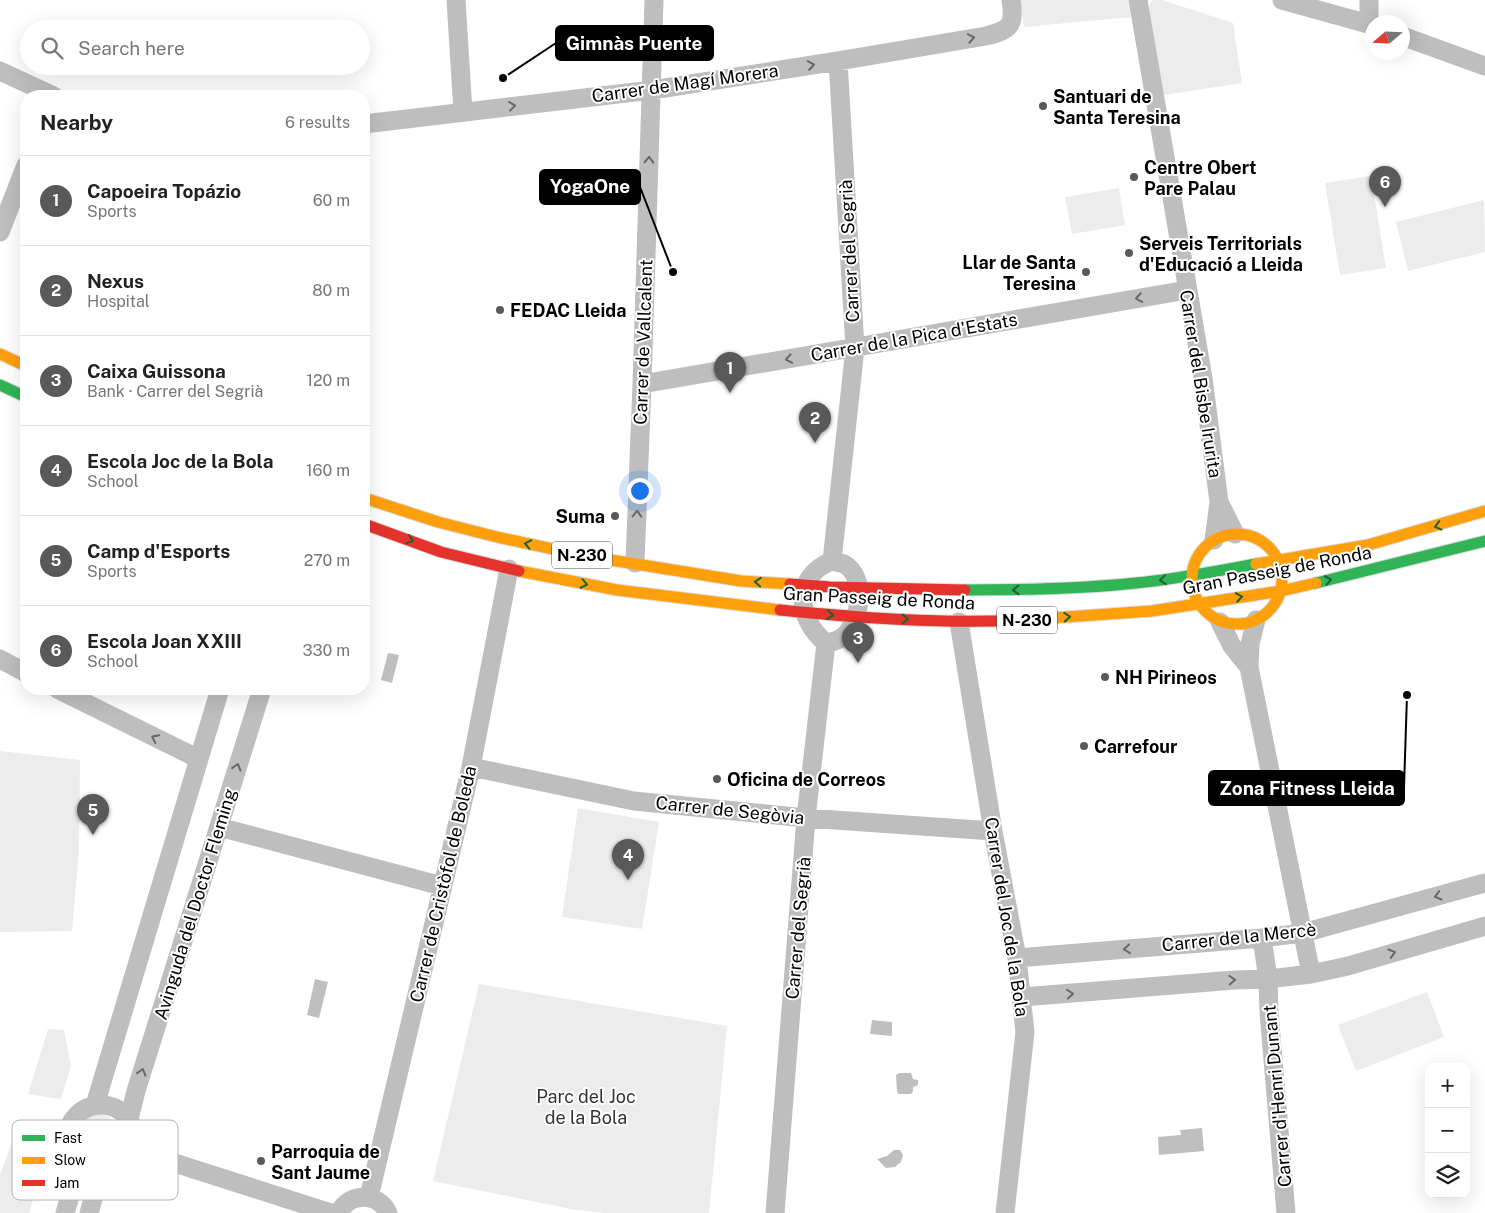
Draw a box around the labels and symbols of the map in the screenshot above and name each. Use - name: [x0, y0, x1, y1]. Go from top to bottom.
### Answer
- north arrow: [1365, 15, 1410, 60]
- callout: Gimnàs Puente: [556, 26, 713, 60]
- text: Gimnàs Puente: [566, 32, 702, 54]
- one-way arrow: [967, 33, 976, 43]
- street label: Carrer de Magí Morera: [590, 60, 780, 106]
- one-way arrow: [808, 60, 816, 71]
- place label: Santuari de Santa Teresina: [1053, 86, 1181, 128]
- marker: Santuari de Santa Teresina: [1037, 100, 1049, 112]
- one-way arrow: [508, 101, 516, 112]
- one-way arrow: [644, 155, 654, 163]
- place label: Centre Obert Pare Palau: [1144, 157, 1257, 199]
- pin: 6: [1369, 166, 1401, 207]
- callout: YogaOne: [540, 170, 640, 204]
- marker: Centre Obert Pare Palau: [1128, 171, 1140, 183]
- text: YogaOne: [550, 175, 630, 197]
- street label: Carrer del Segrià: [835, 179, 863, 323]
- place label: Serveis Territorials d'Educació a Lleida: [1139, 233, 1303, 275]
- marker: Serveis Territorials d'Educació a Lleida: [1123, 247, 1135, 259]
- place label: Llar de Santa Teresina: [962, 252, 1076, 294]
- street label: Carrer de Vallcalent: [630, 259, 656, 425]
- marker: Llar de Santa Teresina: [1080, 266, 1092, 278]
- street label: Carrer del Bisbe Irurita: [1176, 288, 1226, 480]
- one-way arrow: [1134, 292, 1143, 302]
- place label: FEDAC Lleida: [510, 300, 626, 321]
- marker: FEDAC Lleida: [494, 304, 506, 316]
- street label: Carrer de la Pica d'Estats: [809, 308, 1019, 366]
- pin: 1: [714, 352, 746, 393]
- one-way arrow: [784, 354, 793, 364]
- pin: 2: [799, 402, 831, 443]
- your location: [627, 478, 653, 504]
- place label: Suma: [556, 506, 605, 527]
- marker: Suma: [609, 510, 621, 522]
- one-way arrow: [631, 510, 642, 518]
- one-way arrow: [1435, 520, 1443, 530]
- one-way arrow: [405, 535, 414, 545]
- one-way arrow: [524, 539, 533, 550]
- street label: Gran Passeig de Ronda: [1181, 541, 1373, 599]
- road number: N-230: [552, 542, 612, 568]
- one-way arrow: [1159, 574, 1167, 585]
- one-way arrow: [1324, 576, 1333, 586]
- one-way arrow: [753, 577, 761, 588]
- one-way arrow: [580, 578, 589, 588]
- street label: Gran Passeig de Ronda: [782, 582, 976, 614]
- one-way arrow: [1012, 585, 1020, 595]
- one-way arrow: [1236, 592, 1244, 603]
- road number: N-230: [997, 606, 1057, 634]
- one-way arrow: [826, 609, 834, 620]
- one-way arrow: [1063, 612, 1071, 623]
- one-way arrow: [901, 613, 909, 624]
- pin: 3: [842, 622, 874, 663]
- place label: NH Pirineos: [1115, 667, 1217, 688]
- marker: NH Pirineos: [1099, 671, 1111, 683]
- one-way arrow: [151, 734, 160, 744]
- place label: Carrefour: [1094, 736, 1178, 757]
- marker: Carrefour: [1078, 740, 1090, 752]
- one-way arrow: [232, 763, 242, 771]
- street label: Carrer de Cristòfol de Boleda: [406, 764, 480, 1004]
- place label: Oficina de Correos: [727, 769, 886, 790]
- callout: Zona Fitness Lleida: [1209, 771, 1404, 805]
- marker: Oficina de Correos: [711, 773, 723, 785]
- text: Zona Fitness Lleida: [1219, 777, 1395, 799]
- street label: Avinguda del Doctor Fleming: [150, 786, 240, 1022]
- street label: Carrer de Segòvia: [655, 792, 805, 828]
- pin: 5: [77, 794, 109, 835]
- street label: Carrer del Joc de la Bola: [981, 816, 1033, 1018]
- pin: 4: [612, 839, 644, 880]
- street label: Carrer del Segrià: [781, 856, 815, 1000]
- one-way arrow: [1434, 890, 1442, 901]
- street label: Carrer de la Mercè: [1161, 918, 1317, 956]
- one-way arrow: [1122, 943, 1130, 954]
- one-way arrow: [1387, 949, 1395, 959]
- one-way arrow: [1229, 975, 1237, 986]
- one-way arrow: [1067, 988, 1075, 999]
- street label: Carrer d'Henri Dunant: [1259, 1004, 1295, 1188]
- one-way arrow: [136, 1068, 146, 1077]
- park label: Parc del Joc de la Bola: [536, 1086, 636, 1128]
- legend: [12, 1120, 178, 1200]
- text: Fast: [54, 1130, 82, 1146]
- place label: Parroquia de Sant Jaume: [271, 1141, 380, 1183]
- text: Slow: [54, 1152, 86, 1168]
- marker: Parroquia de Sant Jaume: [255, 1155, 267, 1167]
- text: Jam: [54, 1175, 79, 1191]

